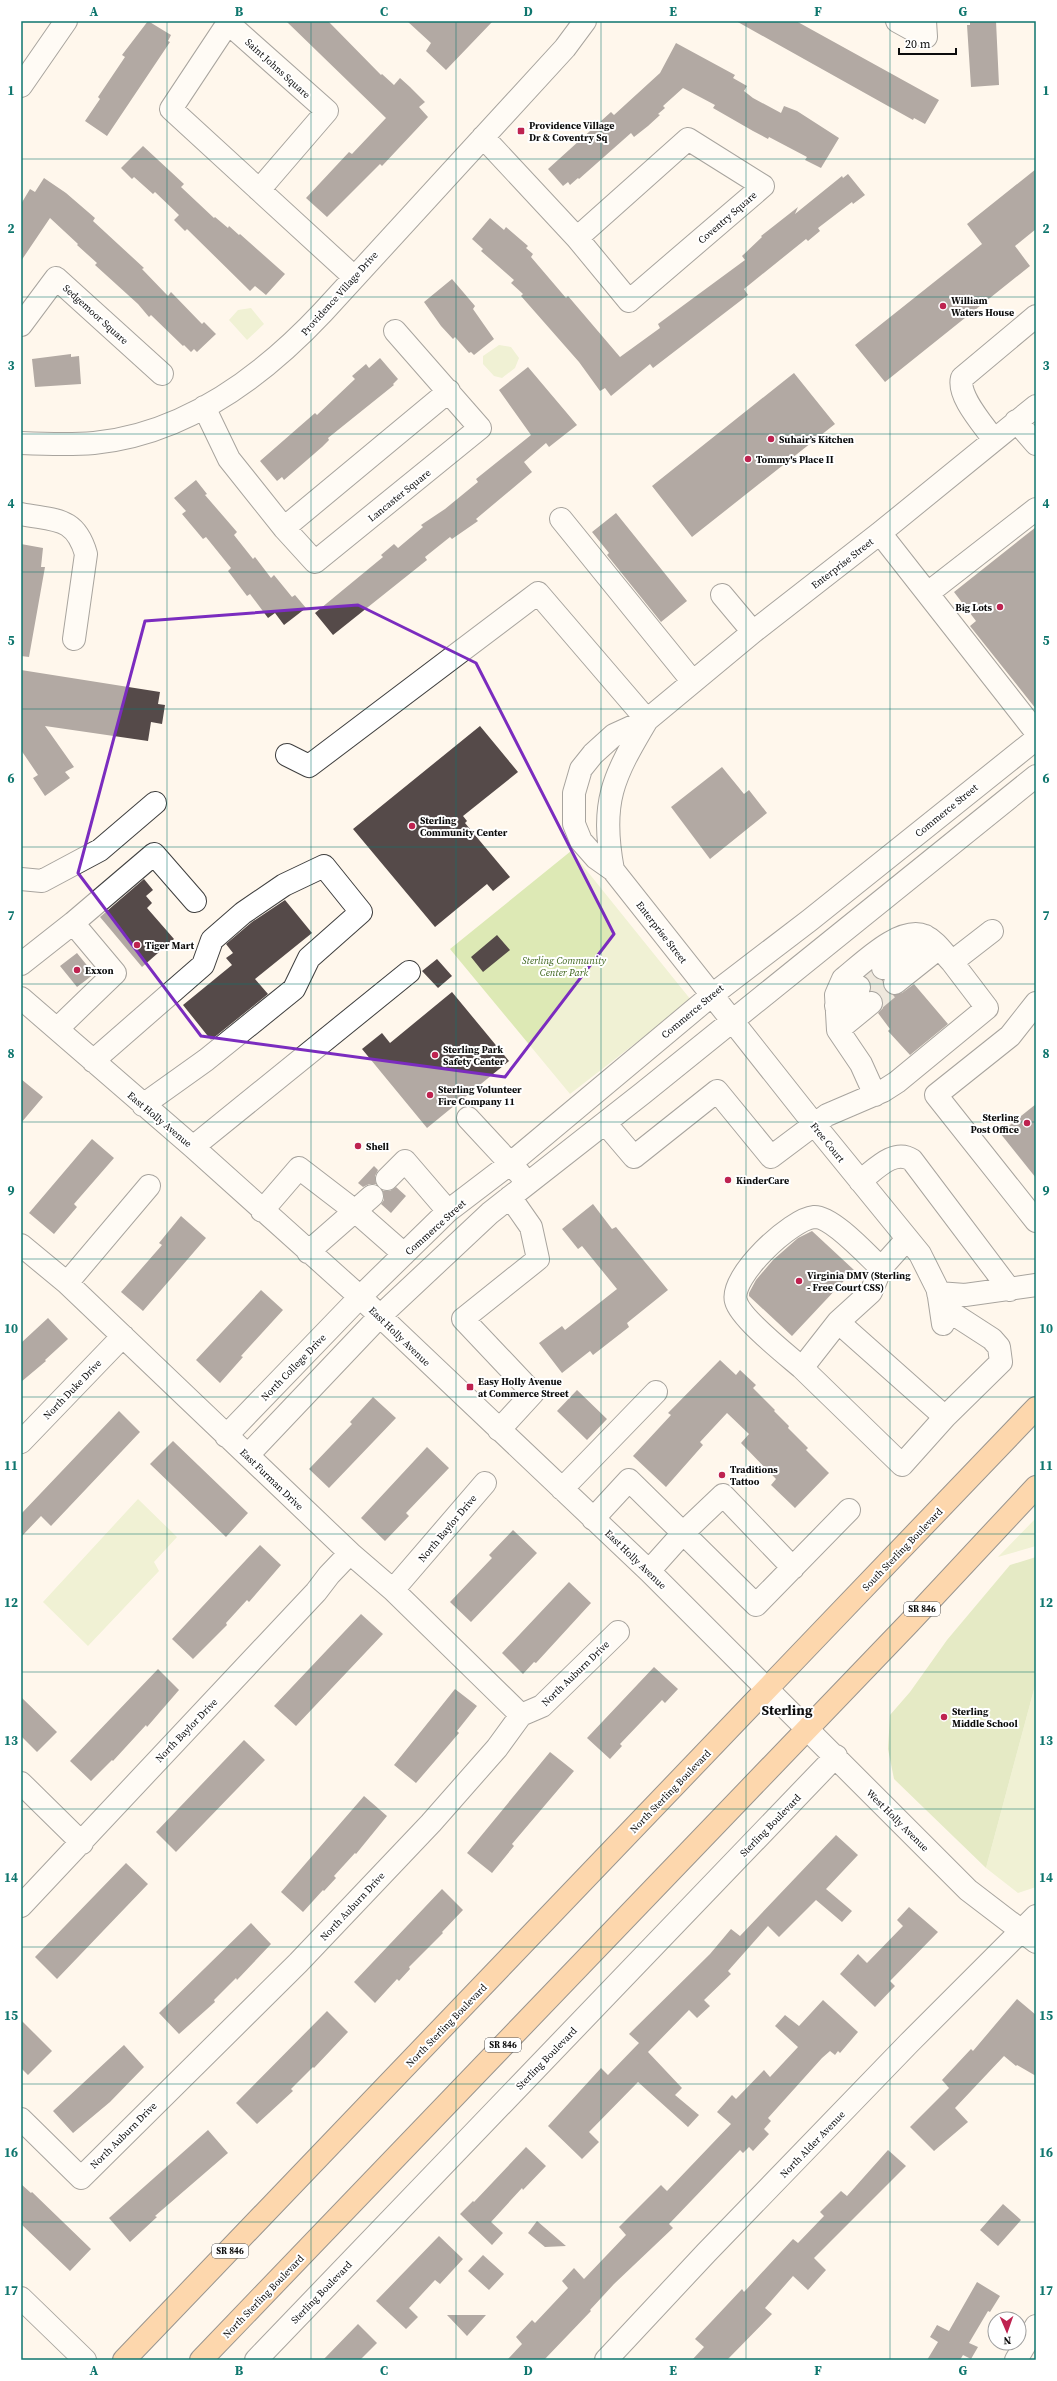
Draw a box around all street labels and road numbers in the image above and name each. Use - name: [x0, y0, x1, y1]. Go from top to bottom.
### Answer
- street label: Saint Johns Square: [242, 36, 313, 101]
- street label: Coventry Square: [695, 188, 759, 246]
- street label: Providence Village Drive: [298, 248, 381, 338]
- street label: Sedgemoor Square: [60, 282, 131, 347]
- street label: Lancaster Square: [365, 466, 433, 525]
- street label: Enterprise Street: [809, 535, 877, 592]
- street label: Commerce Street: [912, 781, 981, 840]
- street label: Enterprise Street: [633, 899, 690, 967]
- street label: Commerce Street: [659, 981, 727, 1041]
- street label: East Holly Avenue: [125, 1089, 195, 1150]
- street label: Free Court: [808, 1120, 848, 1165]
- street label: Commerce Street: [402, 1196, 469, 1258]
- street label: East Holly Avenue: [366, 1304, 433, 1369]
- street label: North College Drive: [258, 1331, 329, 1404]
- street label: North Duke Drive: [40, 1357, 104, 1422]
- street label: East Furman Drive: [237, 1446, 306, 1513]
- street label: North Baylor Drive: [415, 1492, 479, 1565]
- street label: South Sterling Boulevard: [859, 1505, 946, 1593]
- street label: East Holly Avenue: [602, 1527, 669, 1592]
- road number: SR 846: [904, 1602, 940, 1616]
- street label: North Auburn Drive: [539, 1638, 612, 1709]
- street label: North Baylor Drive: [152, 1696, 220, 1765]
- street label: North Sterling Boulevard: [627, 1747, 714, 1836]
- street label: West Holly Avenue: [864, 1786, 932, 1854]
- street label: Sterling Boulevard: [737, 1791, 804, 1859]
- street label: North Auburn Drive: [317, 1869, 388, 1943]
- street label: North Sterling Boulevard: [403, 1981, 490, 2070]
- street label: Sterling Boulevard: [513, 2024, 580, 2092]
- road number: SR 846: [485, 2038, 521, 2052]
- street label: North Auburn Drive: [87, 2099, 159, 2171]
- street label: North Alder Avenue: [777, 2108, 848, 2181]
- road number: SR 846: [212, 2244, 248, 2258]
- street label: North Sterling Boulevard: [220, 2252, 307, 2341]
- street label: Sterling Boulevard: [288, 2258, 355, 2326]

